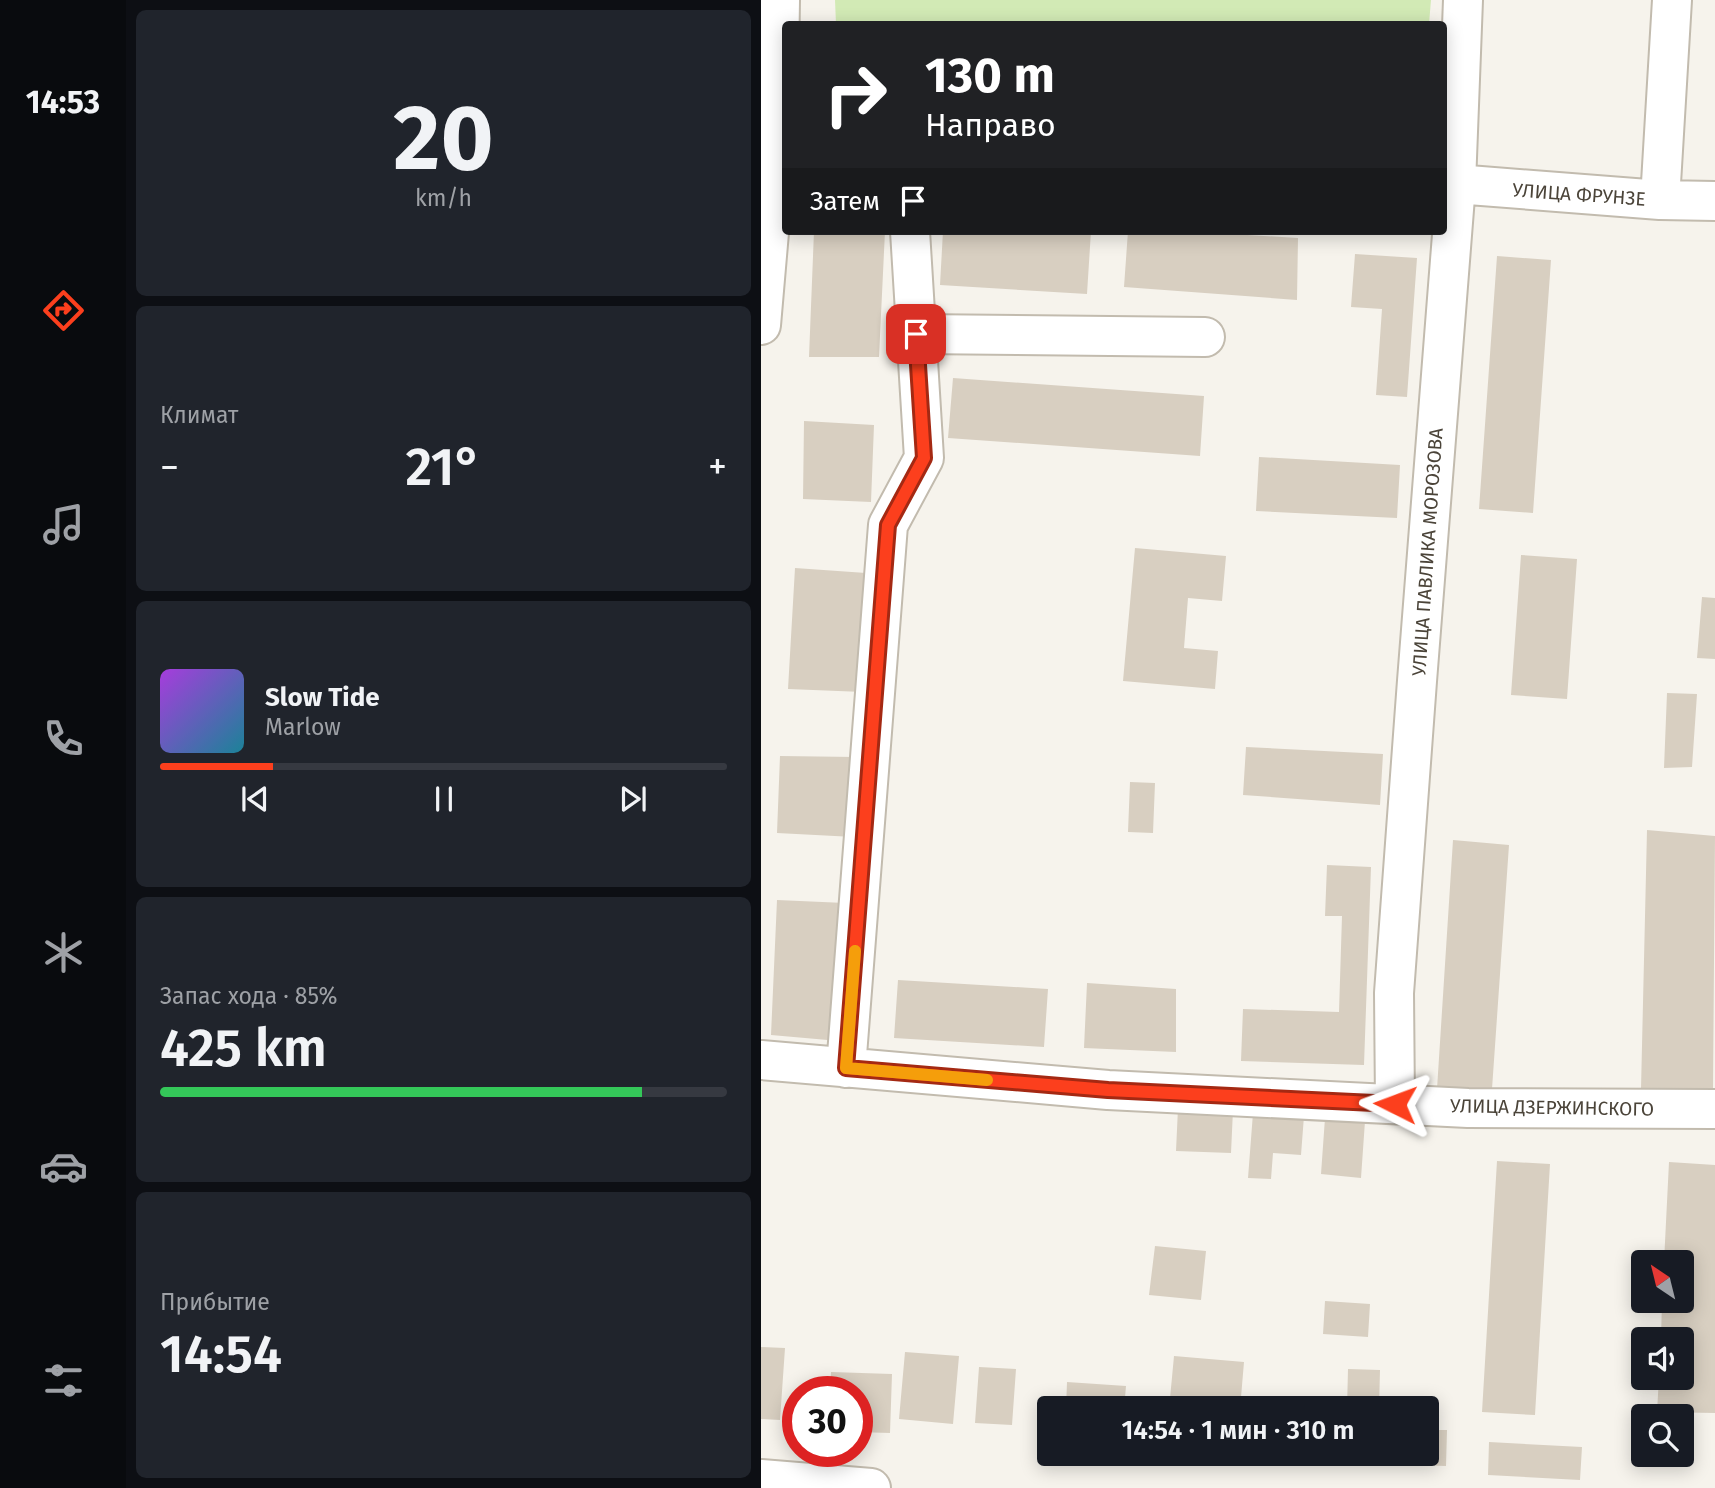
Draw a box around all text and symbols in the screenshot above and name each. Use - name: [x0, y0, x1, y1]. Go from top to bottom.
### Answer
- text: 130 m: [925, 46, 1055, 105]
- icon: right: [810, 49, 901, 140]
- text: 14:53: [26, 83, 100, 121]
- text: 20: [393, 84, 494, 193]
- text: Направо: [925, 106, 1056, 144]
- street label: УЛИЦА ФРУНЗЕ: [1512, 178, 1646, 211]
- icon: arrive: [894, 182, 932, 220]
- text: km/h: [415, 184, 472, 212]
- text: Затем: [810, 186, 880, 217]
- icon: directions: [39, 286, 88, 335]
- pin: [886, 304, 946, 364]
- icon: arrive: [897, 315, 935, 353]
- text: Климат: [160, 401, 238, 429]
- street label: УЛИЦА ПАВЛИКА МОРОЗОВА: [1407, 427, 1448, 677]
- text: 21°: [405, 436, 482, 499]
- text: −: [160, 444, 179, 490]
- text: +: [708, 444, 727, 490]
- icon: music: [39, 500, 88, 549]
- text: Slow Tide: [265, 682, 380, 713]
- text: Marlow: [265, 713, 341, 741]
- icon: phone: [39, 714, 88, 763]
- icon: previous: [236, 780, 274, 818]
- icon: pause: [425, 780, 463, 818]
- icon: next: [614, 780, 652, 818]
- icon: climate: [39, 928, 88, 977]
- text: Запас хода · 85%: [160, 982, 338, 1010]
- text: 425 km: [160, 1017, 327, 1080]
- position arrow: [1358, 1067, 1432, 1141]
- street label: УЛИЦА ДЗЕРЖИНСКОГО: [1450, 1094, 1654, 1121]
- icon: car: [39, 1142, 88, 1191]
- north arrow: [1631, 1250, 1694, 1312]
- map controls: [1631, 1250, 1694, 1467]
- text: Прибытие: [160, 1288, 270, 1316]
- text: 14:54: [160, 1323, 282, 1386]
- button: sound: [1631, 1327, 1694, 1390]
- icon: filters: [39, 1356, 88, 1405]
- speed limit sign: 30: [782, 1376, 873, 1467]
- button: search: [1631, 1404, 1694, 1467]
- text: 14:54 · 1 мин · 310 m: [1121, 1415, 1355, 1446]

